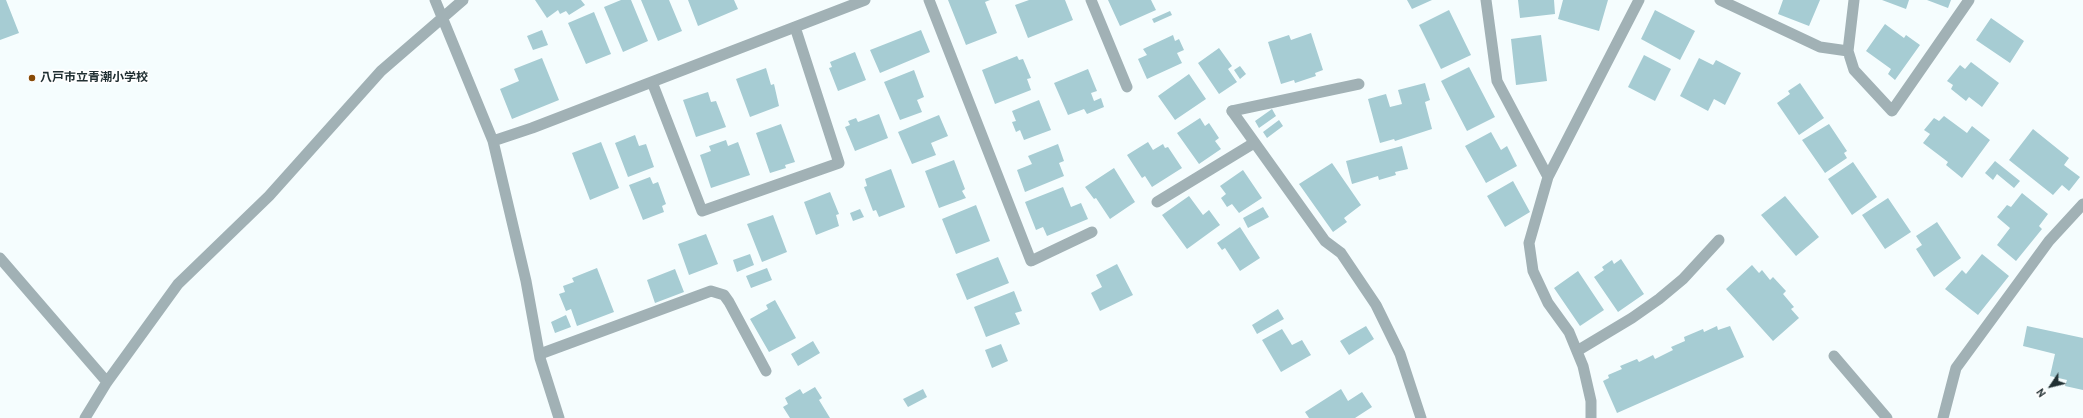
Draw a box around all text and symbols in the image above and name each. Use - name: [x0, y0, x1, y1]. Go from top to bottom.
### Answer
- place label: 八戸市立青潮小学校: [40, 71, 148, 85]
- marker: 八戸市立青潮小学校: [27, 73, 37, 83]
- north arrow: [2031, 366, 2071, 406]
- text: N: [2033, 386, 2049, 400]

